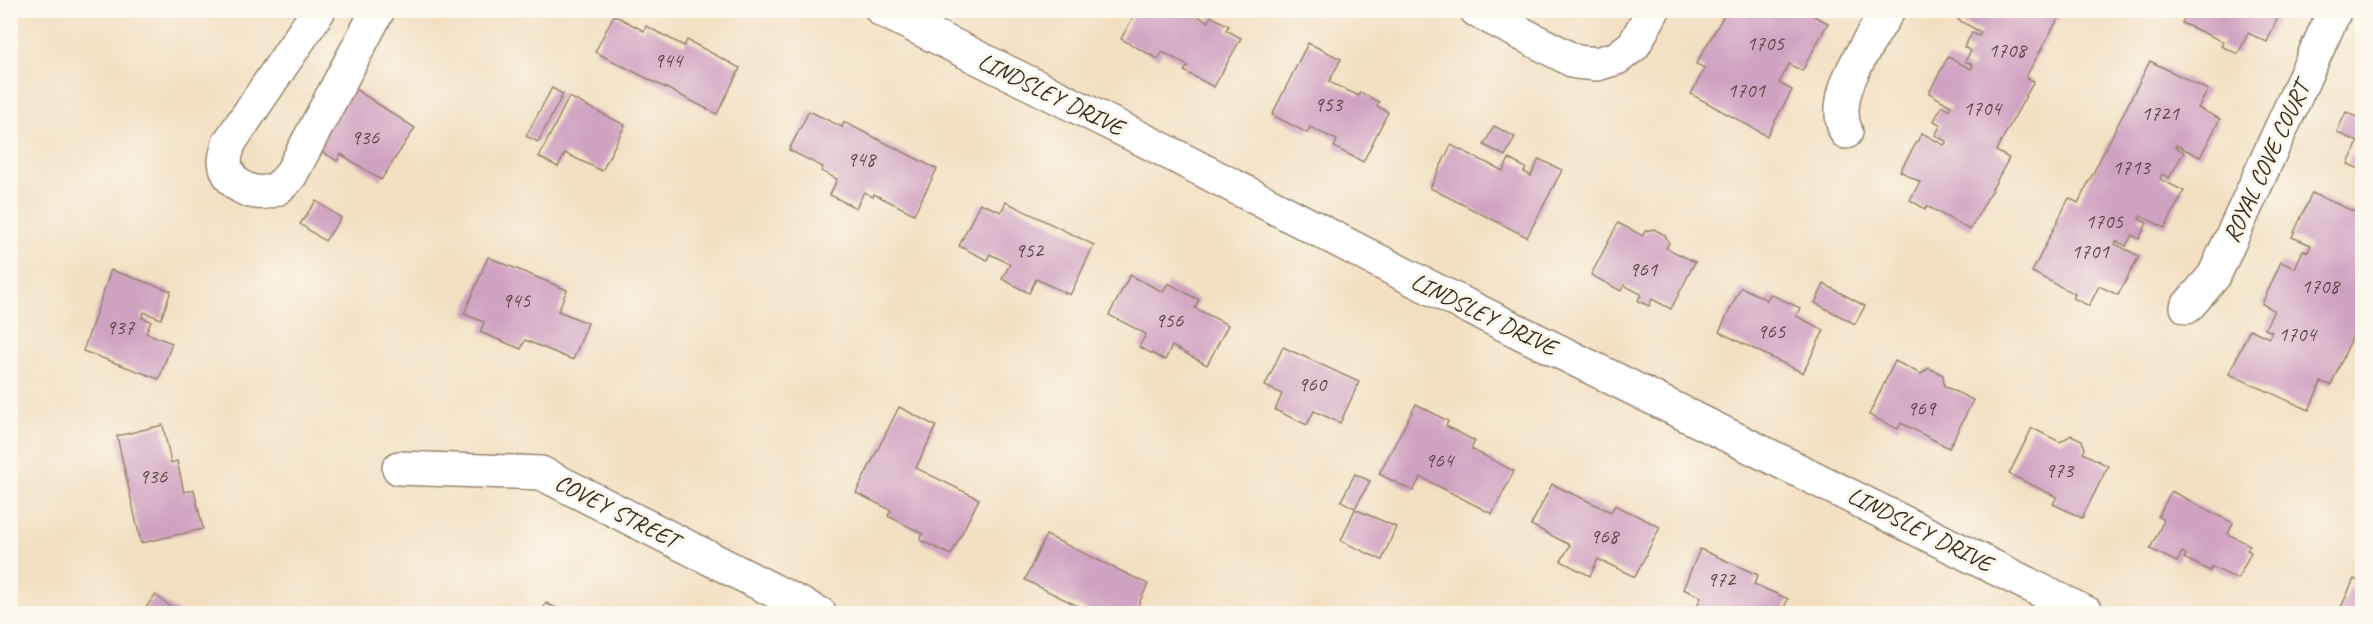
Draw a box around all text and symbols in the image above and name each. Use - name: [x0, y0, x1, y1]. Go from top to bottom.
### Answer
- house number: 1705: [1746, 30, 1785, 56]
- house number: 1708: [1988, 37, 2028, 63]
- street label: LINDSLEY DRIVE: [973, 46, 1132, 144]
- house number: 944: [654, 47, 685, 73]
- street label: ROYAL COVE COURT: [2216, 72, 2319, 247]
- house number: 1701: [1727, 77, 1766, 103]
- house number: 953: [1314, 91, 1344, 117]
- house number: 1704: [1963, 95, 2003, 121]
- house number: 1721: [2141, 100, 2180, 126]
- house number: 936: [351, 124, 380, 150]
- house number: 948: [847, 146, 878, 172]
- house number: 1713: [2112, 154, 2151, 180]
- house number: 1705: [2085, 208, 2124, 234]
- house number: 952: [1015, 237, 1045, 263]
- house number: 1701: [2071, 238, 2110, 264]
- house number: 961: [1629, 256, 1659, 282]
- street label: LINDSLEY DRIVE: [1406, 266, 1565, 364]
- house number: 1708: [2301, 273, 2341, 299]
- house number: 945: [502, 287, 532, 313]
- house number: 956: [1155, 307, 1184, 333]
- house number: 937: [106, 314, 136, 340]
- house number: 965: [1757, 318, 1787, 344]
- house number: 1704: [2278, 321, 2318, 347]
- house number: 960: [1298, 371, 1328, 397]
- house number: 969: [1907, 395, 1937, 421]
- house number: 964: [1425, 447, 1456, 473]
- house number: 973: [2045, 457, 2075, 483]
- house number: 936: [139, 463, 168, 489]
- street label: COVEY STREET: [550, 467, 688, 557]
- street label: LINDSLEY DRIVE: [1843, 480, 2000, 580]
- house number: 968: [1590, 523, 1621, 549]
- house number: 972: [1707, 566, 1737, 592]

